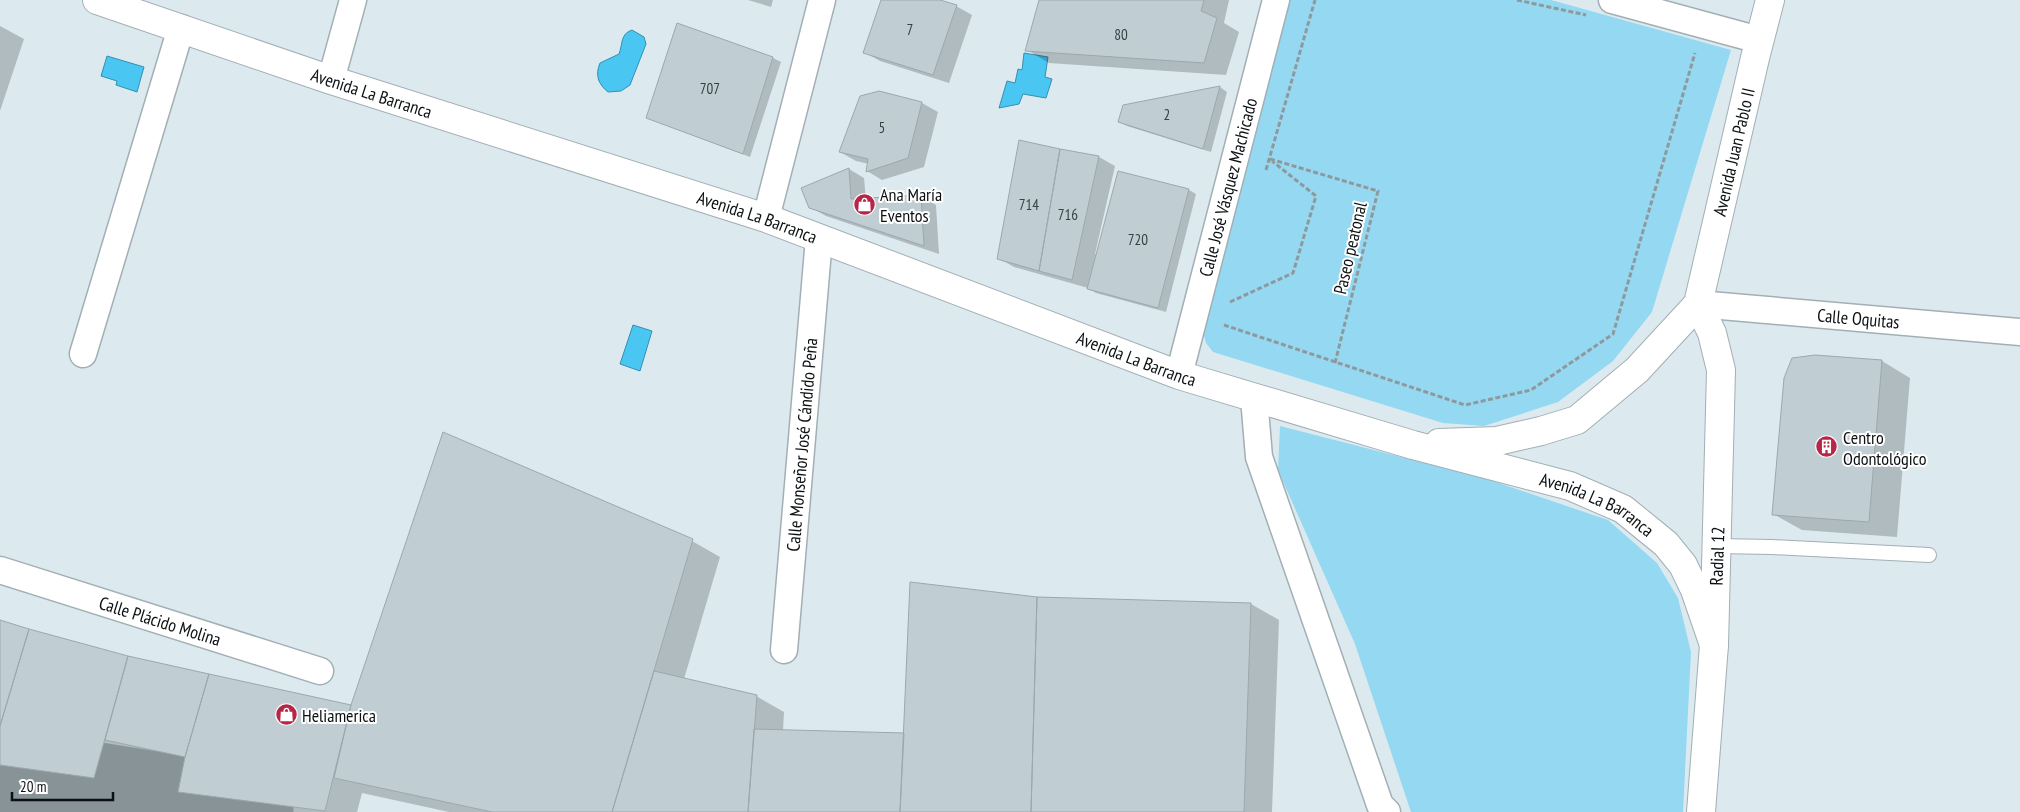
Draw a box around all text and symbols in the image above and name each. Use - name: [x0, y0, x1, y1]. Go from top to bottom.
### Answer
- house number: 7: [907, 20, 913, 39]
- house number: 80: [1114, 25, 1128, 44]
- street label: Avenida La Barranca: [308, 63, 435, 123]
- house number: 707: [700, 79, 720, 98]
- street label: Avenida Juan Pablo II: [1707, 85, 1759, 218]
- street label: Calle José Vásquez Machicado: [1193, 95, 1262, 279]
- house number: 2: [1164, 105, 1170, 124]
- house number: 5: [879, 118, 885, 137]
- place label: Ana María Eventos: [880, 183, 942, 227]
- street label: Avenida La Barranca: [694, 185, 821, 248]
- shop icon: Ana María Eventos: [852, 192, 876, 216]
- house number: 714: [1019, 195, 1039, 214]
- street label: Paseo peatonal: [1328, 199, 1372, 296]
- house number: 716: [1058, 205, 1078, 224]
- house number: 720: [1128, 230, 1148, 249]
- street label: Calle Oquitas: [1816, 303, 1901, 333]
- street label: Avenida La Barranca: [1074, 326, 1199, 391]
- street label: Calle Monseñor José Cándido Peña: [781, 337, 822, 552]
- place label: Centro Odontológico: [1843, 426, 1927, 470]
- building icon: Centro Odontológico: [1815, 435, 1839, 459]
- street label: Avenida La Barranca: [1537, 467, 1659, 541]
- street label: Radial 12: [1704, 526, 1730, 586]
- street label: Calle Plácido Molina: [96, 591, 224, 651]
- shop icon: Heliamerica: [274, 703, 298, 727]
- place label: Heliamerica: [302, 704, 376, 727]
- scale bar: [12, 770, 114, 802]
- text: 20 m: [20, 777, 46, 796]

